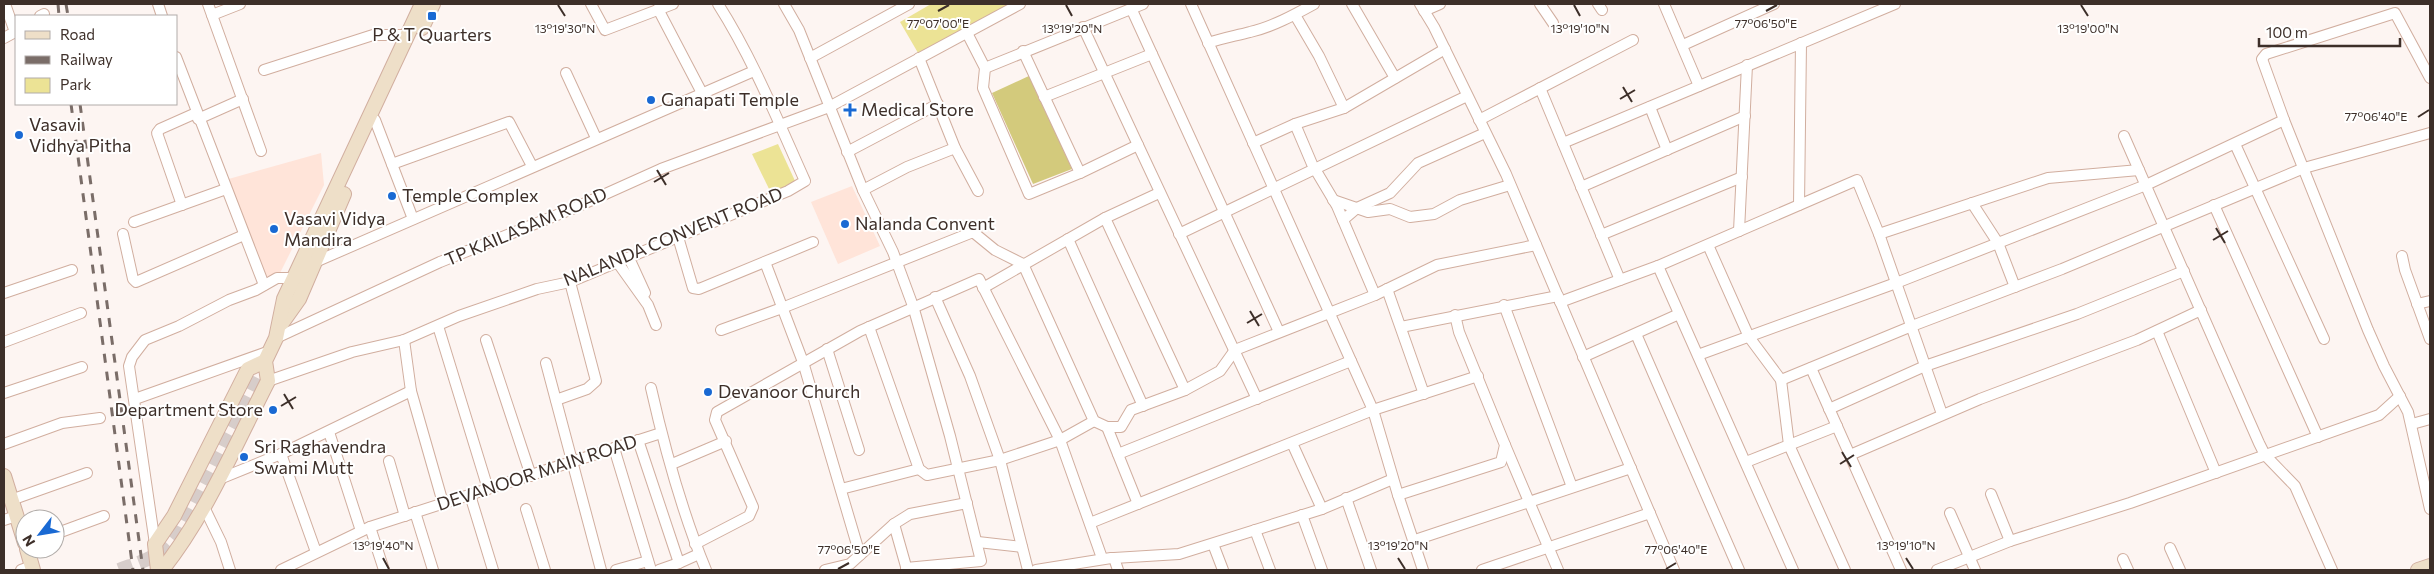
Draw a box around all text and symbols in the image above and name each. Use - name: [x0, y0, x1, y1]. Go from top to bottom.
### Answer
- marker: P & T Quarters: [426, 10, 438, 22]
- legend: [15, 15, 178, 105]
- scale bar: [2259, 15, 2400, 47]
- text: 77°07'00"E: [907, 16, 969, 30]
- text: 77°06'50"E: [1735, 16, 1797, 30]
- text: 13°19'30"N: [535, 21, 595, 35]
- text: 13°19'20"N: [1042, 21, 1102, 35]
- text: 13°19'10"N: [1551, 21, 1609, 35]
- text: 13°19'00"N: [2057, 21, 2119, 35]
- place label: P & T Quarters: [372, 23, 492, 45]
- text: 100 m: [2266, 23, 2308, 41]
- text: Road: [60, 25, 95, 43]
- text: Railway: [60, 50, 113, 68]
- text: Park: [60, 75, 91, 93]
- place label: Ganapati Temple: [661, 88, 799, 110]
- marker: Ganapati Temple: [645, 94, 657, 106]
- place label: Medical Store: [861, 98, 974, 120]
- marker: Medical Store: [843, 103, 857, 117]
- text: 77°06'40"E: [2345, 109, 2407, 123]
- place label: Vasavi Vidhya Pitha: [29, 113, 132, 156]
- marker: Vasavi Vidhya Pitha: [13, 129, 25, 141]
- street label: TP KAILASAM ROAD: [441, 182, 610, 270]
- street label: NALANDA CONVENT ROAD: [560, 182, 786, 290]
- place label: Temple Complex: [402, 184, 539, 206]
- marker: Temple Complex: [386, 190, 398, 202]
- place label: Vasavi Vidya Mandira: [284, 207, 385, 250]
- place label: Nalanda Convent: [855, 212, 995, 234]
- marker: Nalanda Convent: [839, 218, 851, 230]
- marker: Vasavi Vidya Mandira: [268, 223, 280, 235]
- place label: Devanoor Church: [718, 380, 860, 402]
- marker: Devanoor Church: [702, 386, 714, 398]
- place label: Department Store: [115, 398, 263, 420]
- marker: Department Store: [267, 404, 279, 416]
- street label: DEVANOOR MAIN ROAD: [434, 429, 640, 515]
- place label: Sri Raghavendra Swami Mutt: [254, 435, 386, 478]
- marker: Sri Raghavendra Swami Mutt: [238, 451, 250, 463]
- north arrow: [15, 509, 65, 559]
- text: N: [18, 532, 38, 550]
- text: 13°19'40"N: [353, 538, 413, 552]
- text: 13°19'20"N: [1368, 538, 1428, 552]
- text: 13°19'10"N: [1877, 538, 1935, 552]
- text: 77°06'50"E: [818, 542, 880, 556]
- text: 77°06'40"E: [1645, 542, 1707, 556]

